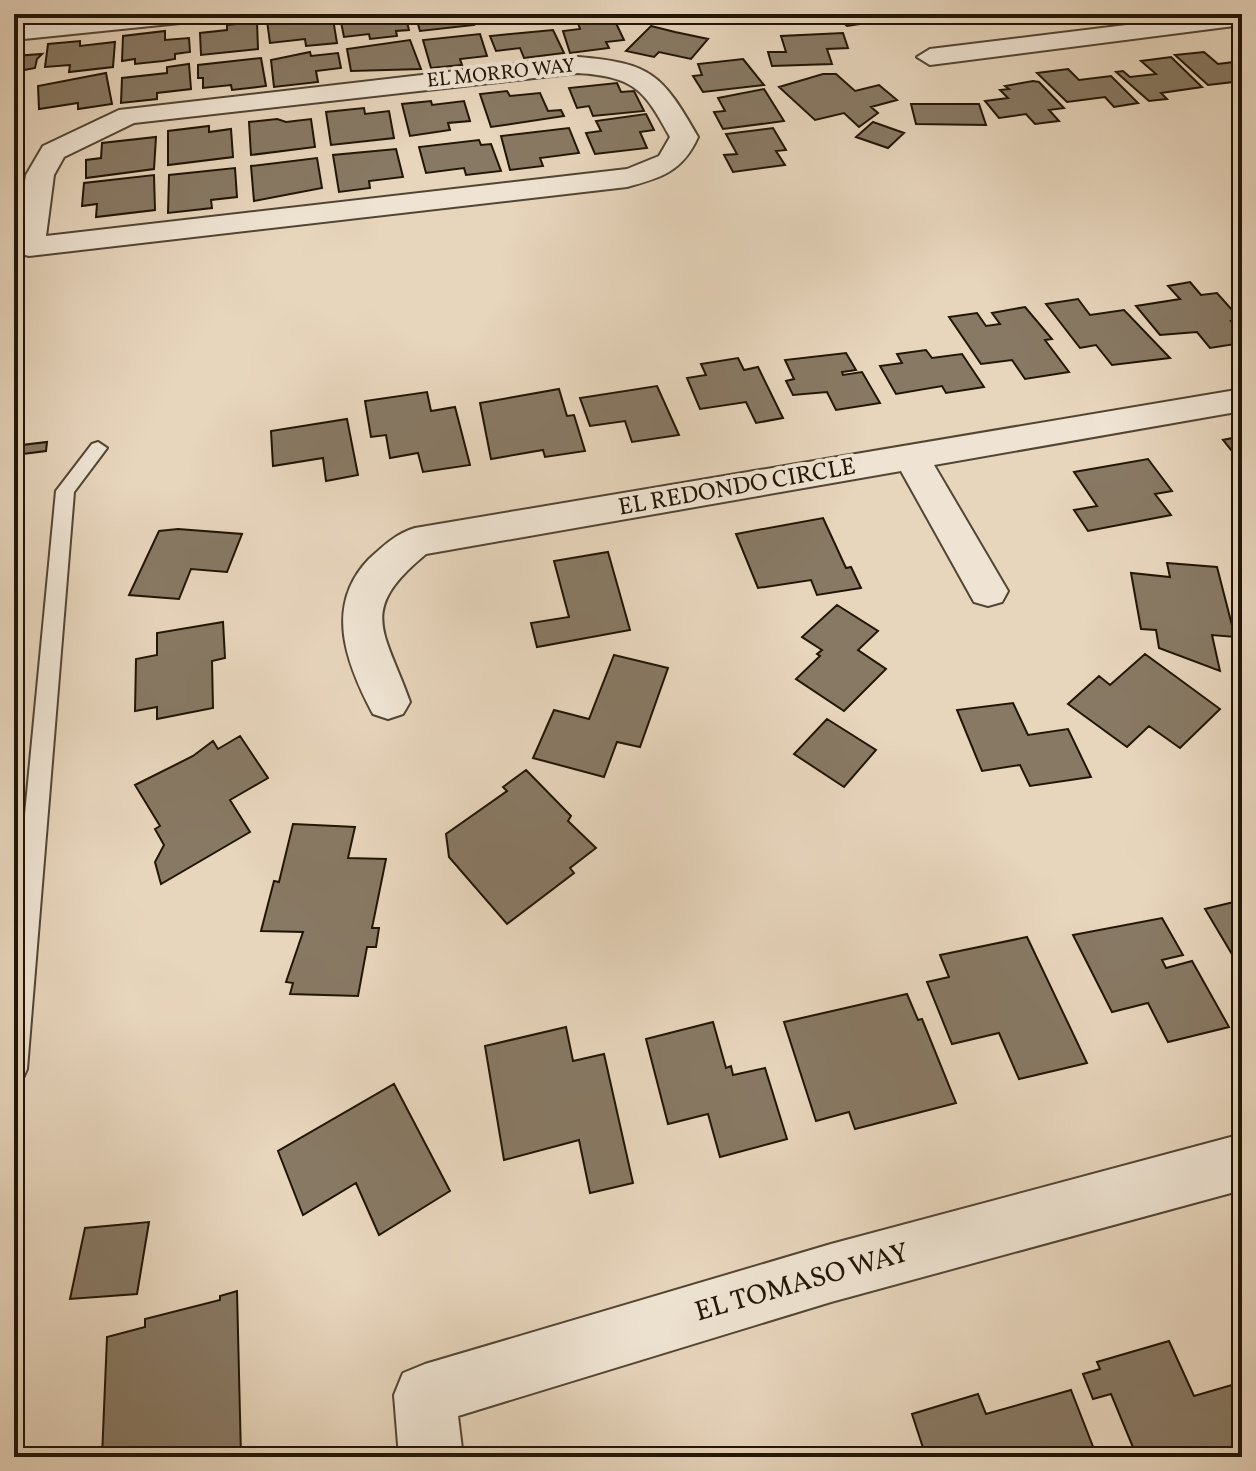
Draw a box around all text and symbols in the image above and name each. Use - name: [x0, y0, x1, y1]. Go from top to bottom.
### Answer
- street label: EL MORRO WAY: [425, 52, 577, 96]
- street label: EL REDONDO CIRCLE: [616, 450, 858, 526]
- street label: EL TOMASO WAY: [691, 1234, 913, 1332]

